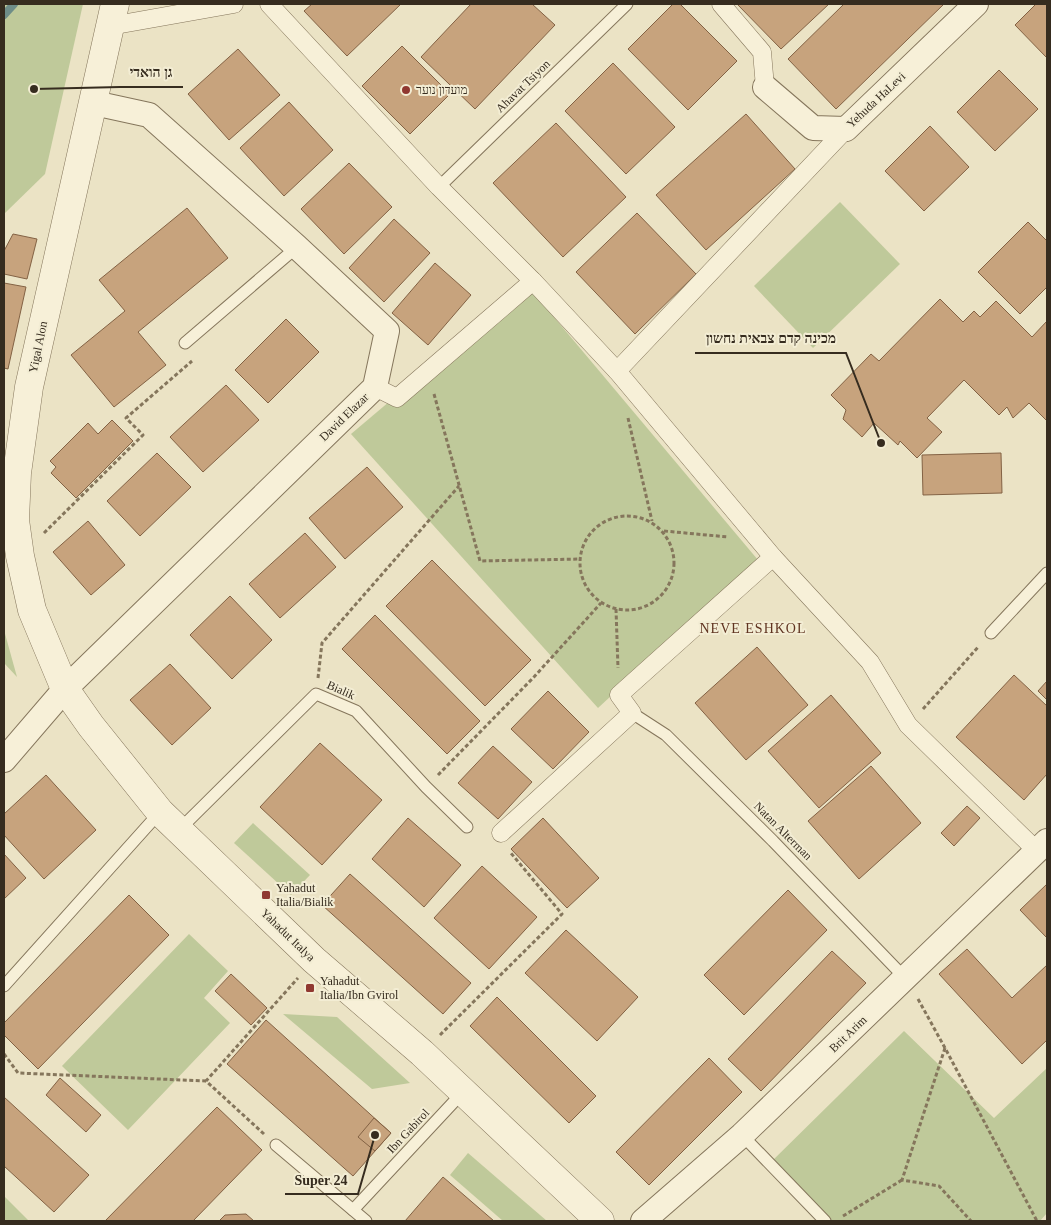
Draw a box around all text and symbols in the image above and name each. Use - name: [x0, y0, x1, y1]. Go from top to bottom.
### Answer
- street label: Ahavat Tsiyon: [493, 57, 553, 115]
- callout: גן הואדי: [120, 58, 183, 87]
- text: גן הואדי: [130, 65, 173, 80]
- street label: Yehuda HaLevi: [844, 69, 909, 131]
- place label: מועדון נוער: [416, 83, 468, 97]
- marker: מועדון נוער: [400, 84, 412, 96]
- street label: Yigal Alon: [26, 320, 50, 374]
- callout: מכינה קדם צבאית נחשון: [695, 324, 846, 353]
- text: מכינה קדם צבאית נחשון: [706, 331, 836, 346]
- street label: David Elazar: [316, 390, 372, 444]
- district label: NEVE ESHKOL: [699, 621, 807, 636]
- street label: Bialik: [325, 678, 357, 702]
- street label: Natan Alterman: [751, 799, 815, 863]
- place label: Yahadut Italia/Bialik: [276, 881, 333, 909]
- marker: Yahadut Italia/Bialik: [260, 889, 272, 901]
- street label: Yahadut Italya: [258, 906, 318, 965]
- place label: Yahadut Italia/Ibn Gvirol: [320, 974, 399, 1002]
- marker: Yahadut Italia/Ibn Gvirol: [304, 982, 316, 994]
- street label: Brit Arim: [826, 1012, 870, 1055]
- street label: Ibn Gabirol: [384, 1105, 433, 1156]
- callout: Super 24: [285, 1165, 358, 1194]
- text: Super 24: [294, 1173, 348, 1188]

